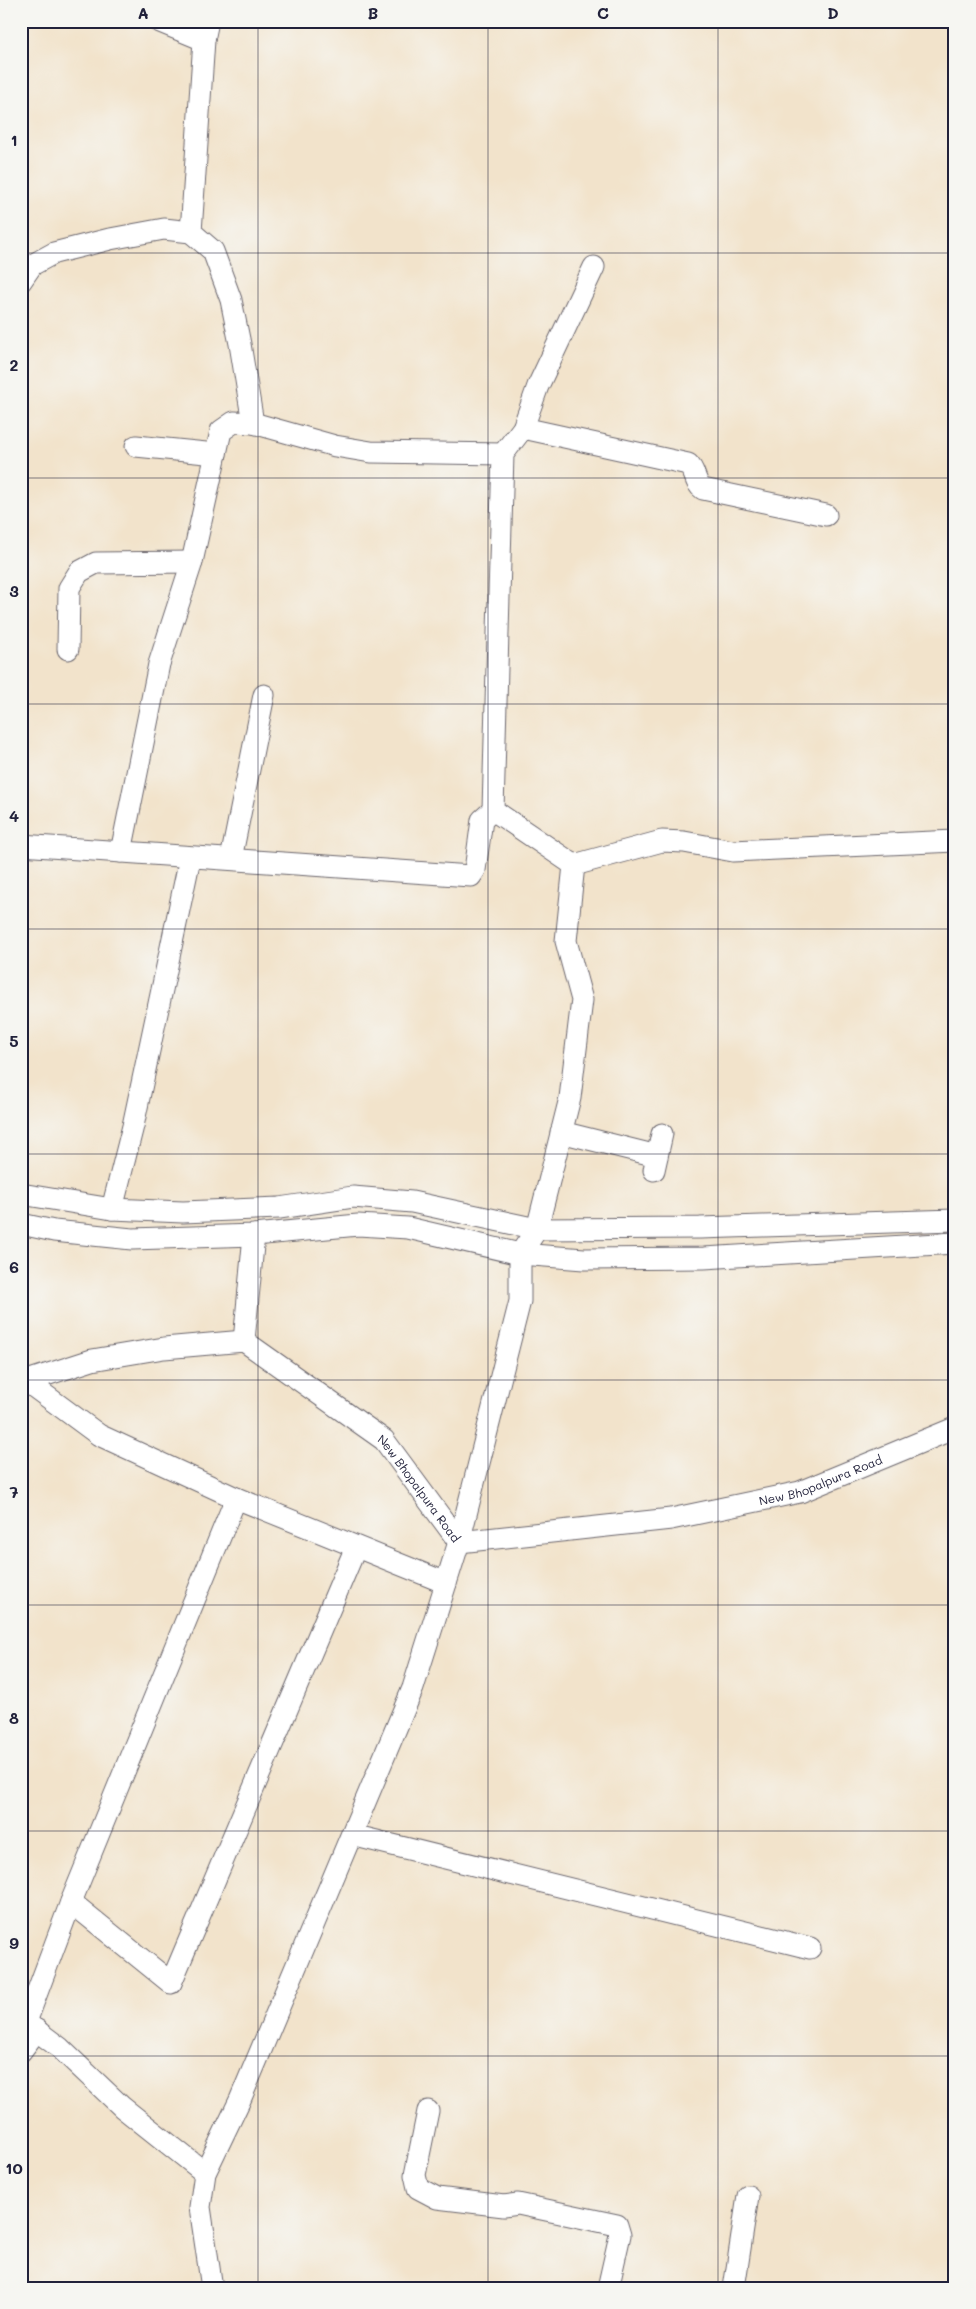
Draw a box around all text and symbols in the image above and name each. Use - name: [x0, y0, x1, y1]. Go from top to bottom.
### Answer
- text: A: [137, 2, 149, 23]
- text: B: [368, 2, 378, 23]
- text: C: [597, 2, 609, 23]
- text: D: [827, 2, 839, 23]
- text: 1: [10, 129, 18, 150]
- text: 2: [10, 354, 19, 375]
- text: 3: [9, 580, 19, 601]
- text: 4: [9, 805, 19, 826]
- text: 5: [9, 1030, 19, 1051]
- text: 6: [9, 1256, 19, 1277]
- street label: New Bhopalpura Road: [375, 1430, 464, 1545]
- street label: New Bhopalpura Road: [757, 1451, 885, 1508]
- text: 7: [10, 1481, 19, 1502]
- text: 8: [9, 1707, 19, 1728]
- text: 9: [9, 1932, 19, 1953]
- text: 10: [5, 2157, 23, 2178]

